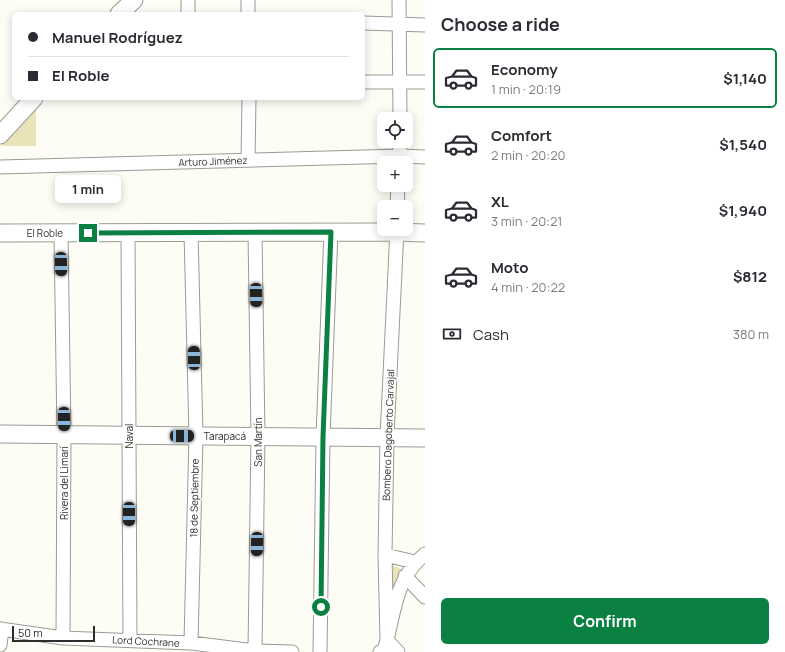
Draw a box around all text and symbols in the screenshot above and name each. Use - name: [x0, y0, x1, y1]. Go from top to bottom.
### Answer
- text: Choose a ride: [441, 12, 560, 36]
- text: Manuel Rodríguez: [52, 27, 183, 48]
- text: Economy: [491, 59, 558, 80]
- icon: car: [443, 60, 479, 96]
- text: El Roble: [52, 65, 110, 86]
- text: $1,140: [723, 68, 767, 89]
- text: 1 min · 20:19: [491, 80, 561, 98]
- map controls: [377, 112, 413, 236]
- button: locate: [377, 112, 413, 148]
- text: Comfort: [491, 125, 552, 146]
- icon: car: [443, 126, 479, 162]
- text: $1,540: [719, 134, 767, 155]
- text: 2 min · 20:20: [491, 146, 566, 164]
- street label: Arturo Jiménez: [178, 153, 248, 169]
- button: +: [377, 156, 413, 192]
- callout: 1 min: [55, 175, 121, 203]
- text: 1 min: [72, 180, 104, 198]
- text: XL: [491, 191, 509, 212]
- icon: car: [443, 192, 479, 228]
- button: −: [377, 200, 413, 236]
- text: $1,940: [719, 200, 767, 221]
- text: 3 min · 20:21: [491, 212, 562, 230]
- route end: [79, 224, 97, 242]
- street label: El Roble: [27, 226, 63, 240]
- car: [55, 252, 67, 276]
- text: Moto: [491, 257, 528, 278]
- icon: car: [443, 258, 479, 294]
- text: $812: [733, 266, 767, 287]
- text: 4 min · 20:22: [491, 278, 565, 296]
- car: [250, 283, 262, 307]
- icon: cash: [441, 323, 463, 345]
- text: Cash: [473, 324, 509, 345]
- text: 380 m: [733, 325, 769, 343]
- car: [188, 346, 200, 370]
- street label: Bombero Dagoberto Carvajal: [379, 369, 397, 501]
- car: [58, 407, 70, 431]
- street label: San Martín: [251, 417, 265, 467]
- street label: Naval: [122, 424, 136, 448]
- street label: Tarapacá: [204, 429, 246, 443]
- car: [170, 430, 194, 442]
- street label: Rivera del Limarí: [57, 445, 71, 520]
- street label: 18 de Septiembre: [186, 458, 202, 538]
- car: [123, 502, 135, 526]
- car: [251, 532, 263, 556]
- route start: [312, 598, 330, 616]
- button: Confirm: [441, 598, 769, 644]
- scale bar: [12, 624, 95, 643]
- text: 50 m: [18, 625, 43, 640]
- street label: Lord Cochrane: [112, 632, 180, 650]

